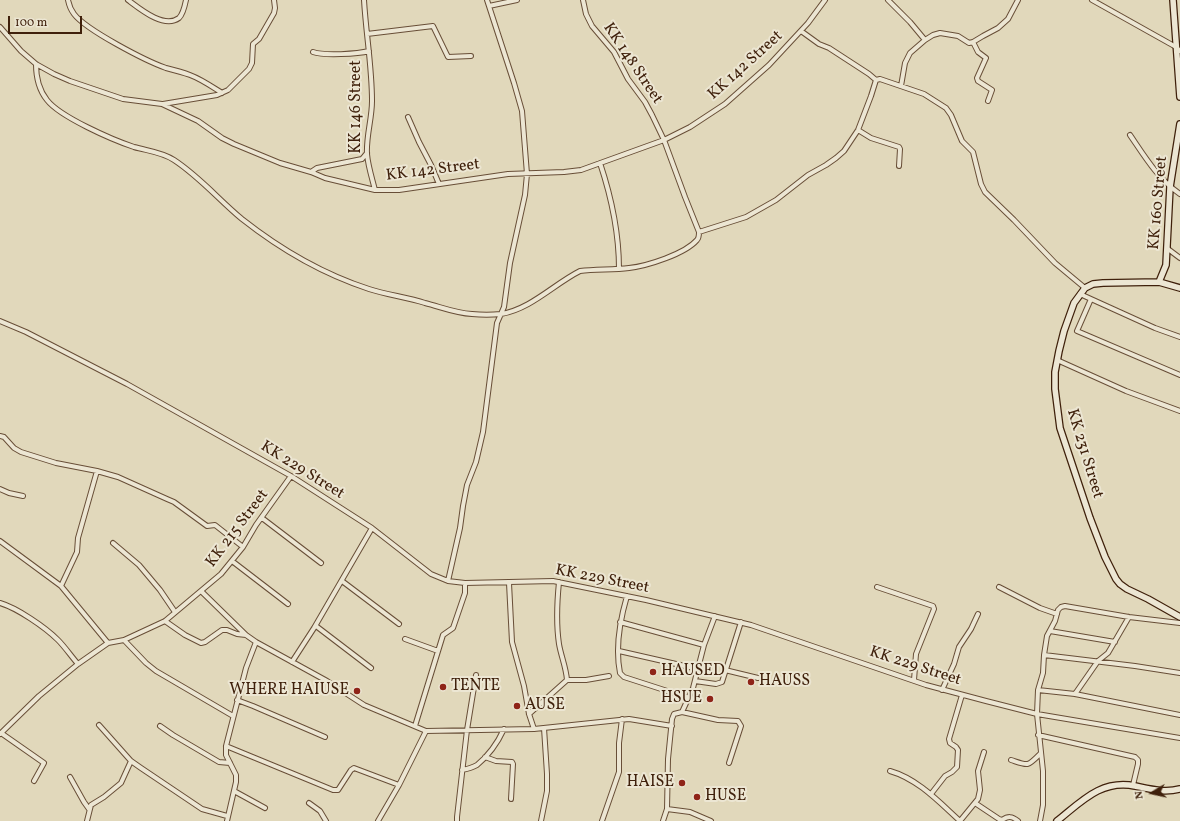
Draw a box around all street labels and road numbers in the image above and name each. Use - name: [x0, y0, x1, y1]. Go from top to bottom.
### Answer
- street label: KK 148 Street: [598, 20, 666, 108]
- street label: KK 142 Street: [705, 27, 787, 105]
- street label: KK 146 Street: [347, 60, 367, 154]
- street label: KK 160 Street: [1145, 155, 1173, 251]
- street label: KK 142 Street: [385, 156, 481, 186]
- street label: KK 231 Street: [1061, 407, 1107, 501]
- street label: KK 229 Street: [256, 438, 348, 504]
- street label: KK 215 Street: [202, 486, 274, 572]
- street label: KK 229 Street: [553, 561, 651, 599]
- street label: KK 229 Street: [867, 643, 963, 691]

